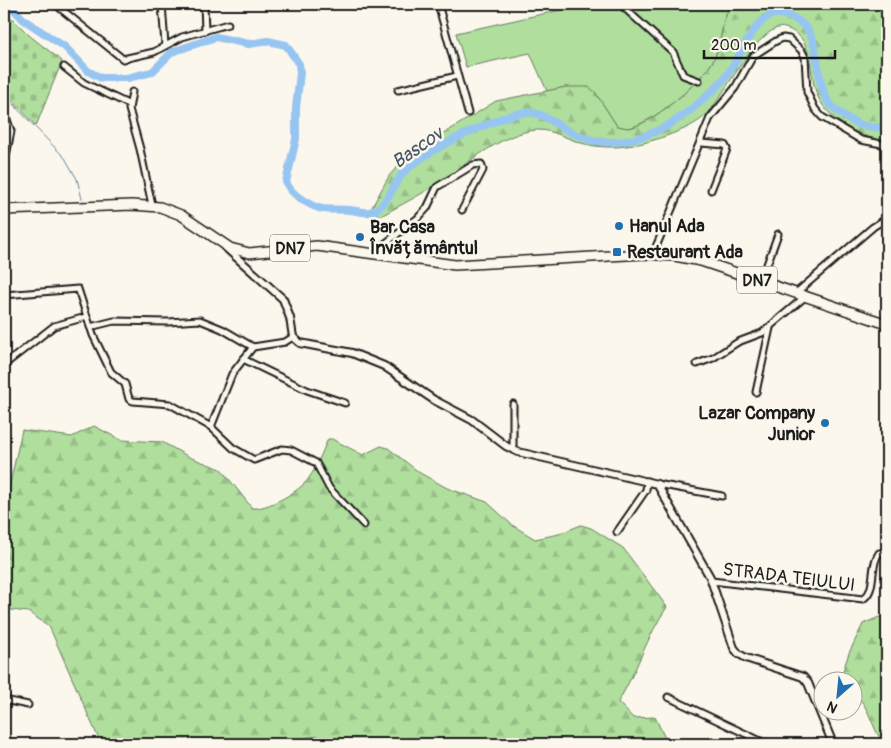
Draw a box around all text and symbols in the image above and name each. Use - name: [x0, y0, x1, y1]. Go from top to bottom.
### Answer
- scale bar: [704, 28, 835, 60]
- text: 200 m: [711, 36, 756, 55]
- water label: Bascov: [388, 120, 450, 174]
- place label: Hanul Ada: [629, 215, 705, 238]
- place label: Bar Casa Învățământul: [369, 216, 478, 260]
- marker: Hanul Ada: [613, 220, 625, 232]
- marker: Bar Casa Învățământul: [354, 231, 366, 243]
- road number: DN7: [270, 234, 310, 262]
- place label: Restaurant Ada: [627, 241, 744, 264]
- marker: Restaurant Ada: [611, 246, 623, 258]
- road number: DN7: [737, 266, 777, 294]
- place label: Lazar Company Junior: [698, 402, 816, 446]
- marker: Lazar Company Junior: [819, 417, 831, 429]
- street label: STRADA TEIULUI: [722, 558, 856, 597]
- north arrow: [814, 670, 864, 720]
- text: N: [824, 697, 840, 717]

